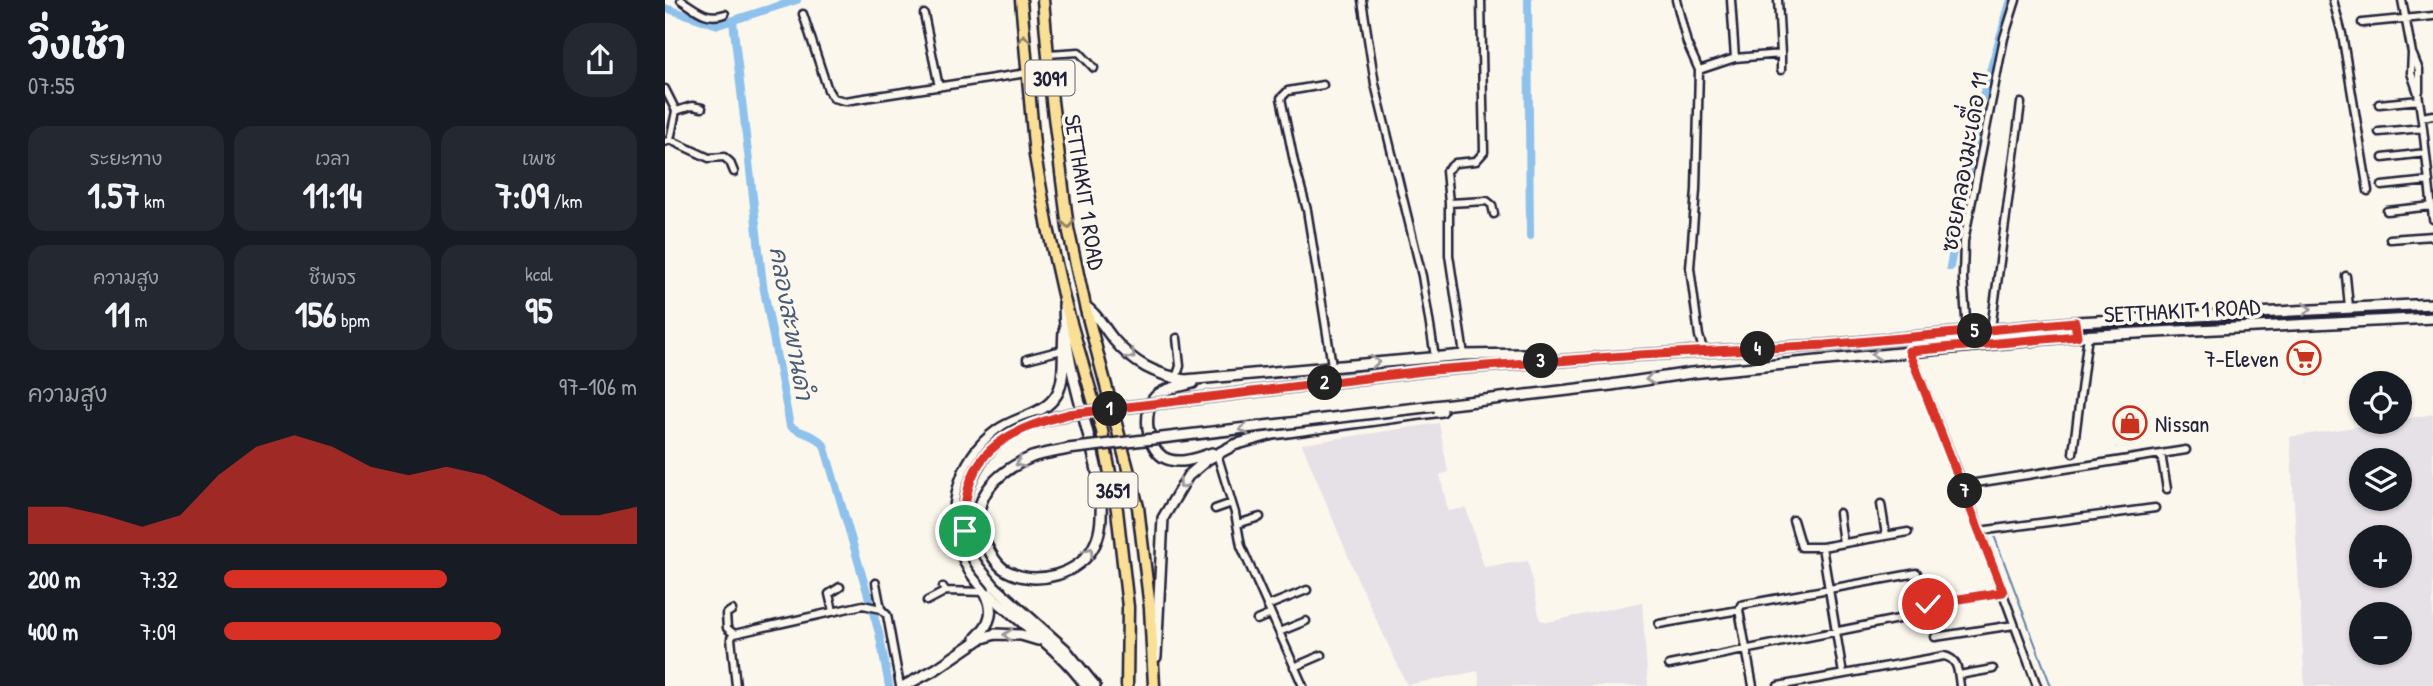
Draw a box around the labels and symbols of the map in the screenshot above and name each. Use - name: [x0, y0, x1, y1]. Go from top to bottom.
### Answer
- one-way arrow: [1017, 33, 1032, 44]
- road number: 3091: [1025, 60, 1075, 96]
- street label: ซอยคลองมะเดื่อ 11: [1927, 69, 1995, 254]
- street label: SETTHAKIT 1 ROAD: [1057, 112, 1113, 272]
- one-way arrow: [1060, 218, 1075, 230]
- water label: คลองสะพานดำ: [763, 244, 821, 403]
- street label: SETTHAKIT 1 ROAD: [2103, 290, 2261, 330]
- one-way arrow: [2302, 301, 2313, 316]
- pin: 5: [1957, 314, 1993, 348]
- pin: 4: [1741, 332, 1775, 366]
- supermarket icon: 7-Eleven: [2285, 339, 2323, 377]
- place label: 7-Eleven: [2204, 343, 2279, 374]
- pin: 3: [1523, 344, 1559, 378]
- one-way arrow: [1870, 346, 1881, 361]
- one-way arrow: [1123, 347, 1136, 360]
- one-way arrow: [1370, 355, 1381, 370]
- pin: 2: [1307, 366, 1343, 400]
- one-way arrow: [1644, 371, 1656, 386]
- pin: 1: [1093, 392, 1127, 426]
- shop icon: Nissan: [2111, 404, 2149, 442]
- place label: Nissan: [2155, 408, 2210, 439]
- one-way arrow: [1238, 421, 1250, 436]
- one-way arrow: [1015, 455, 1027, 469]
- road number: 3651: [1089, 472, 1137, 508]
- pin: 7: [1947, 474, 1983, 508]
- one-way arrow: [1179, 476, 1191, 489]
- pin: [935, 501, 995, 561]
- one-way arrow: [1081, 547, 1093, 560]
- pin: [1898, 574, 1958, 634]
- one-way arrow: [1002, 627, 1013, 642]

